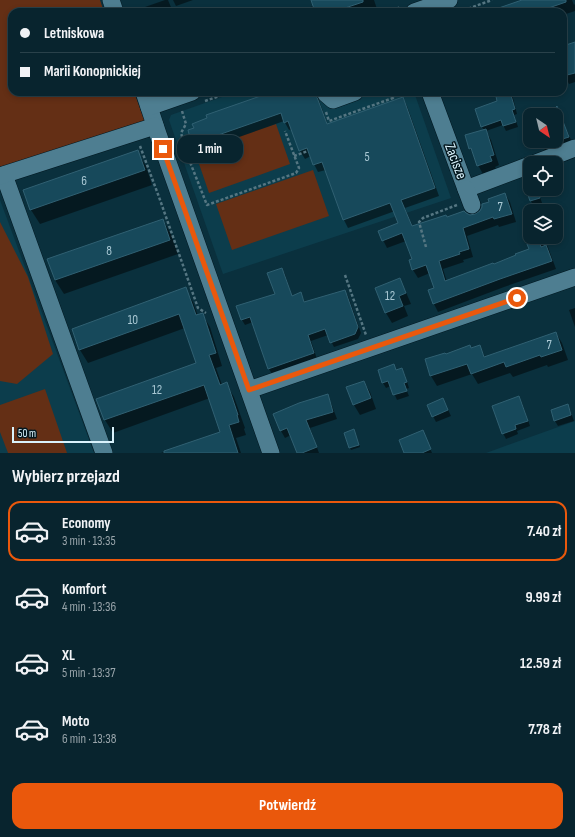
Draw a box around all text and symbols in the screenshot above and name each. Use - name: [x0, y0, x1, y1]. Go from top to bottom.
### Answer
- text: Letniskowa: [44, 24, 104, 43]
- text: Marii Konopnickiej: [44, 62, 141, 81]
- north arrow: [523, 108, 563, 148]
- map controls: [523, 108, 563, 244]
- callout: 1 min: [177, 135, 243, 163]
- route end: [154, 140, 172, 158]
- street label: Zacisze: [440, 140, 471, 182]
- text: 1 min: [198, 141, 222, 157]
- house number: 5: [364, 149, 370, 165]
- button: locate: [523, 156, 563, 196]
- house number: 6: [81, 173, 87, 189]
- house number: 7: [497, 199, 503, 215]
- button: layers: [523, 204, 563, 244]
- house number: 8: [106, 243, 112, 259]
- house number: 12: [385, 288, 395, 304]
- route start: [508, 289, 526, 307]
- house number: 10: [128, 312, 138, 328]
- house number: 7: [546, 337, 552, 353]
- house number: 12: [152, 382, 162, 398]
- scale bar: [12, 425, 114, 444]
- text: 50 m: [18, 427, 36, 440]
- text: Wybierz przejazd: [12, 466, 120, 487]
- icon: car: [14, 513, 50, 549]
- text: Economy: [62, 514, 111, 533]
- text: 7.40 zł: [527, 522, 561, 541]
- text: 3 min · 13:35: [62, 533, 116, 549]
- icon: car: [14, 579, 50, 615]
- text: Komfort: [62, 580, 106, 599]
- text: 9.99 zł: [525, 588, 561, 607]
- text: 4 min · 13:36: [62, 599, 116, 615]
- icon: car: [14, 645, 50, 681]
- text: XL: [62, 646, 75, 665]
- text: 12.59 zł: [520, 654, 561, 673]
- text: 5 min · 13:37: [62, 665, 115, 681]
- icon: car: [14, 711, 50, 747]
- text: Moto: [62, 712, 89, 731]
- text: 7.78 zł: [528, 720, 561, 739]
- text: 6 min · 13:38: [62, 731, 116, 747]
- button: Potwierdź: [12, 783, 563, 829]

